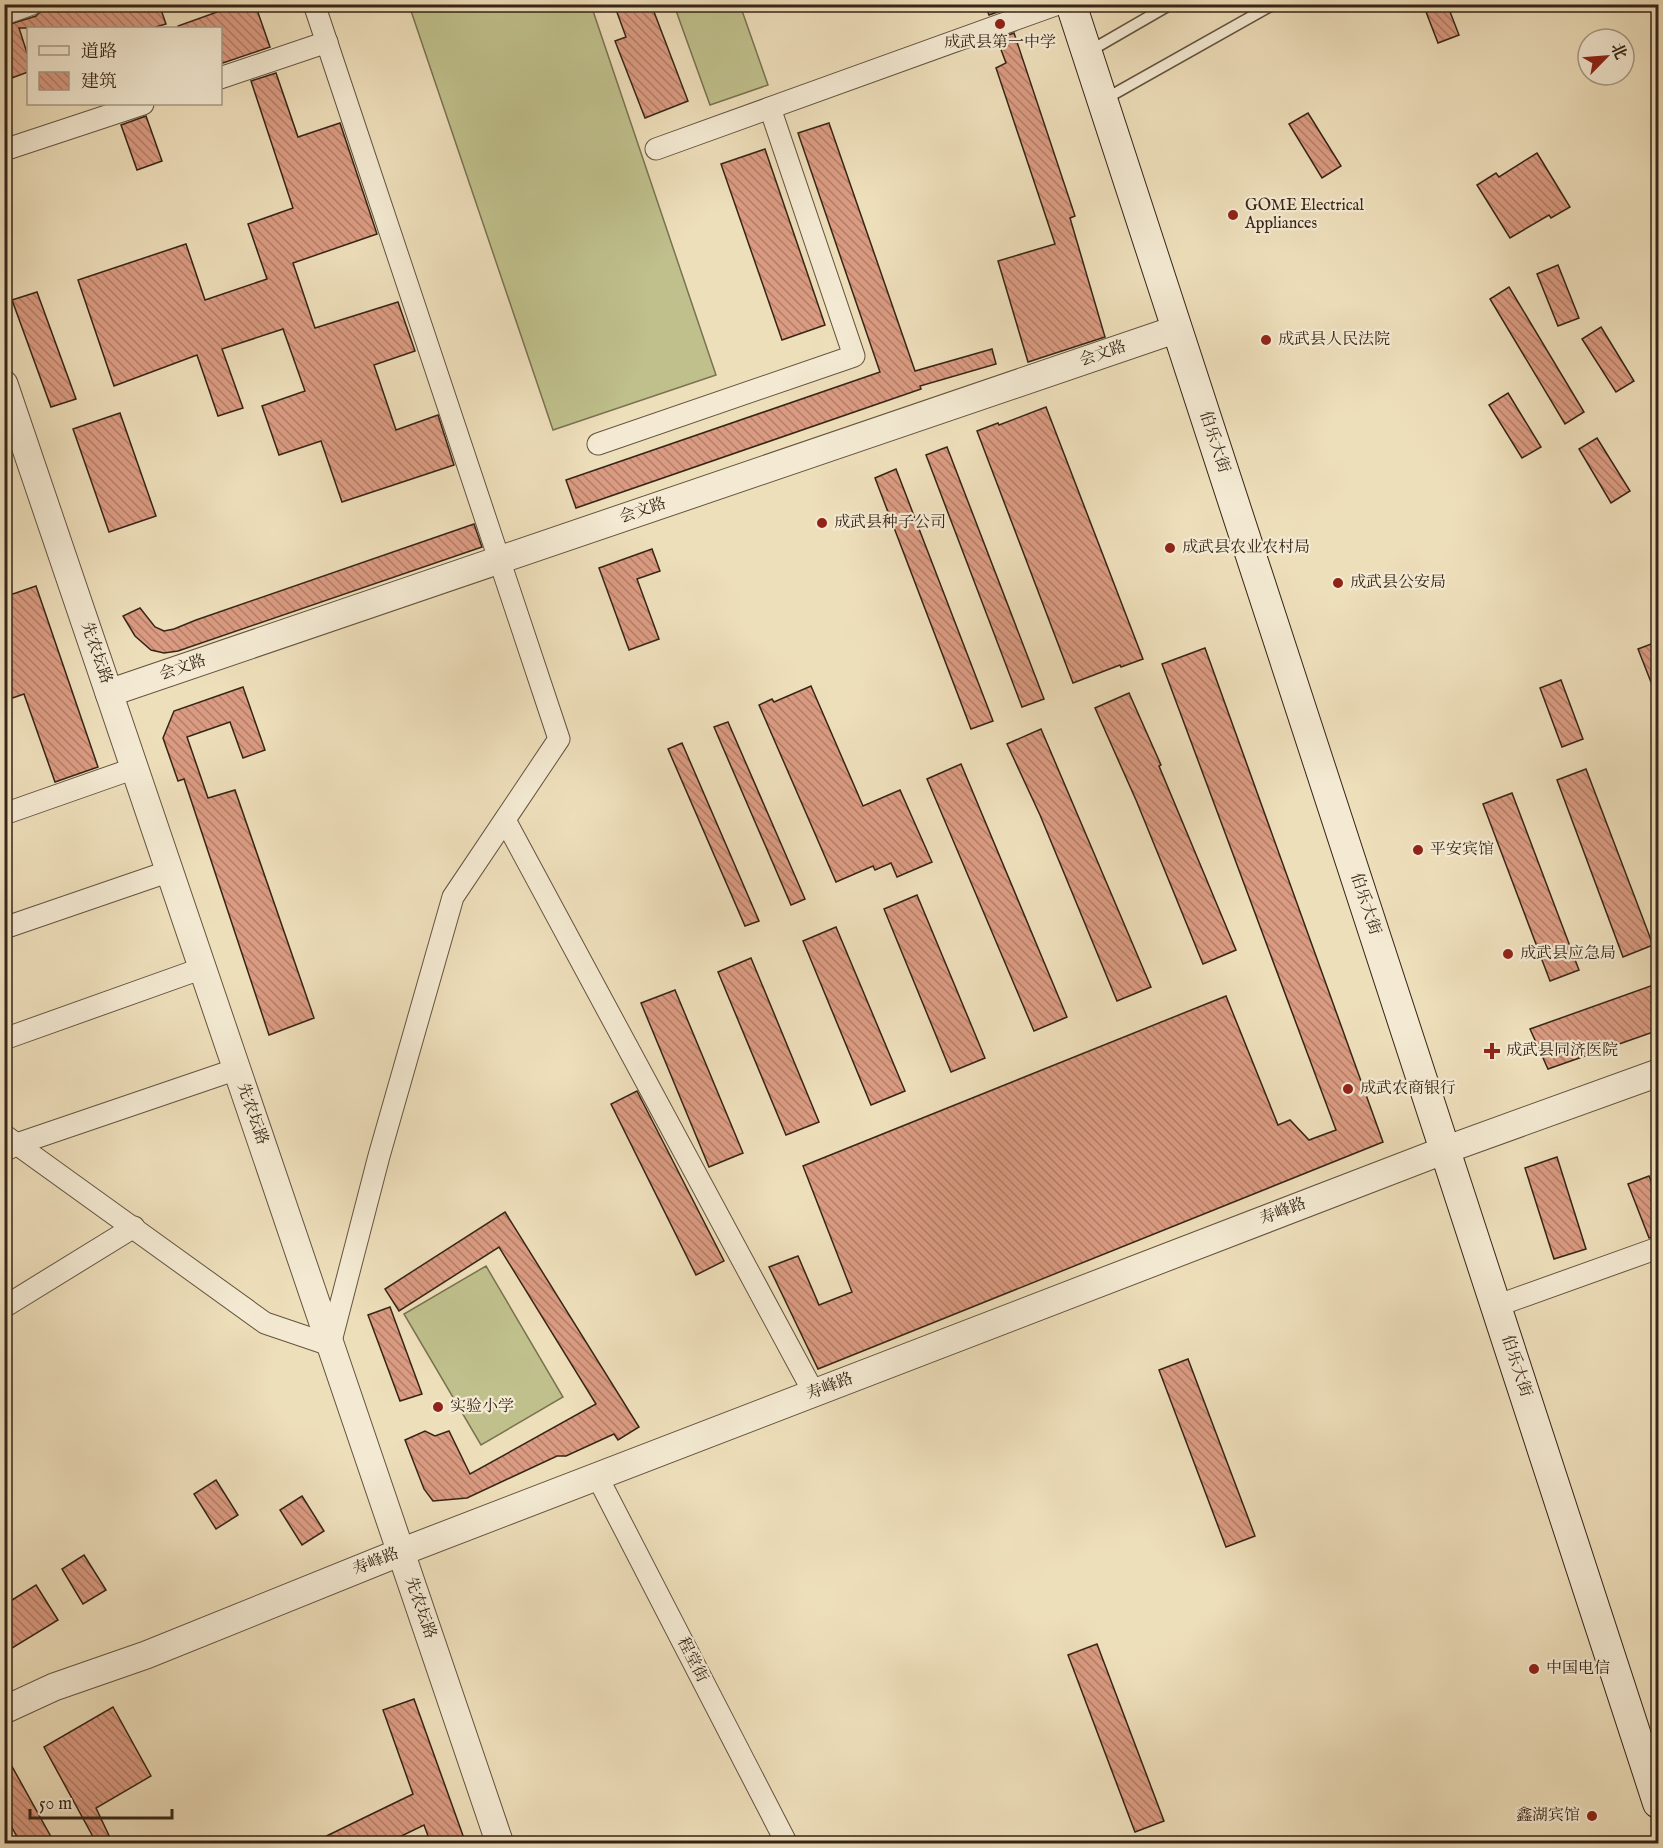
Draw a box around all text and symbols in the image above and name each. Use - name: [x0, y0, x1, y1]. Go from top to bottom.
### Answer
- marker: 成武县第一中学: [993, 17, 1007, 31]
- legend: [27, 27, 222, 105]
- north arrow: [1576, 27, 1636, 87]
- place label: 成武县第一中学: [944, 33, 1056, 53]
- text: 北: [1605, 40, 1630, 63]
- text: 道路: [81, 41, 117, 64]
- text: 建筑: [81, 71, 117, 94]
- place label: GOME Electrical Appliances: [1244, 196, 1364, 234]
- marker: GOME Electrical Appliances: [1226, 208, 1240, 222]
- place label: 成武县人民法院: [1278, 330, 1390, 350]
- marker: 成武县人民法院: [1259, 333, 1273, 347]
- street label: 会文路: [1077, 337, 1129, 371]
- street label: 伯乐大街: [1195, 408, 1233, 476]
- street label: 会文路: [617, 494, 669, 528]
- place label: 成武县种子公司: [834, 513, 946, 533]
- marker: 成武县种子公司: [815, 516, 829, 530]
- place label: 成武县农业农村局: [1182, 538, 1310, 558]
- marker: 成武县农业农村局: [1163, 541, 1177, 555]
- place label: 成武县公安局: [1350, 573, 1446, 593]
- marker: 成武县公安局: [1331, 576, 1345, 590]
- street label: 先农坛路: [76, 619, 116, 687]
- street label: 会文路: [157, 651, 209, 685]
- place label: 平安宾馆: [1430, 840, 1494, 860]
- marker: 平安宾馆: [1411, 843, 1425, 857]
- street label: 伯乐大街: [1346, 870, 1384, 938]
- place label: 成武县应急局: [1520, 944, 1616, 964]
- marker: 成武县应急局: [1501, 947, 1515, 961]
- place label: 成武县同济医院: [1506, 1041, 1618, 1061]
- marker: 成武县同济医院: [1483, 1042, 1501, 1060]
- place label: 成武农商银行: [1360, 1079, 1456, 1099]
- street label: 先农坛路: [232, 1080, 272, 1148]
- marker: 成武农商银行: [1341, 1082, 1355, 1096]
- street label: 寿峰路: [1257, 1194, 1309, 1230]
- street label: 伯乐大街: [1497, 1332, 1535, 1400]
- street label: 寿峰路: [804, 1369, 856, 1405]
- place label: 实验小学: [450, 1397, 514, 1417]
- marker: 实验小学: [431, 1400, 445, 1414]
- street label: 寿峰路: [350, 1544, 402, 1580]
- street label: 先农坛路: [400, 1574, 440, 1642]
- street label: 程堂街: [672, 1634, 712, 1686]
- place label: 中国电信: [1546, 1659, 1610, 1679]
- marker: 中国电信: [1527, 1662, 1541, 1676]
- scale bar: [30, 1782, 172, 1820]
- text: 50 m: [39, 1793, 72, 1816]
- place label: 鑫湖宾馆: [1516, 1806, 1580, 1826]
- marker: 鑫湖宾馆: [1585, 1809, 1599, 1823]

